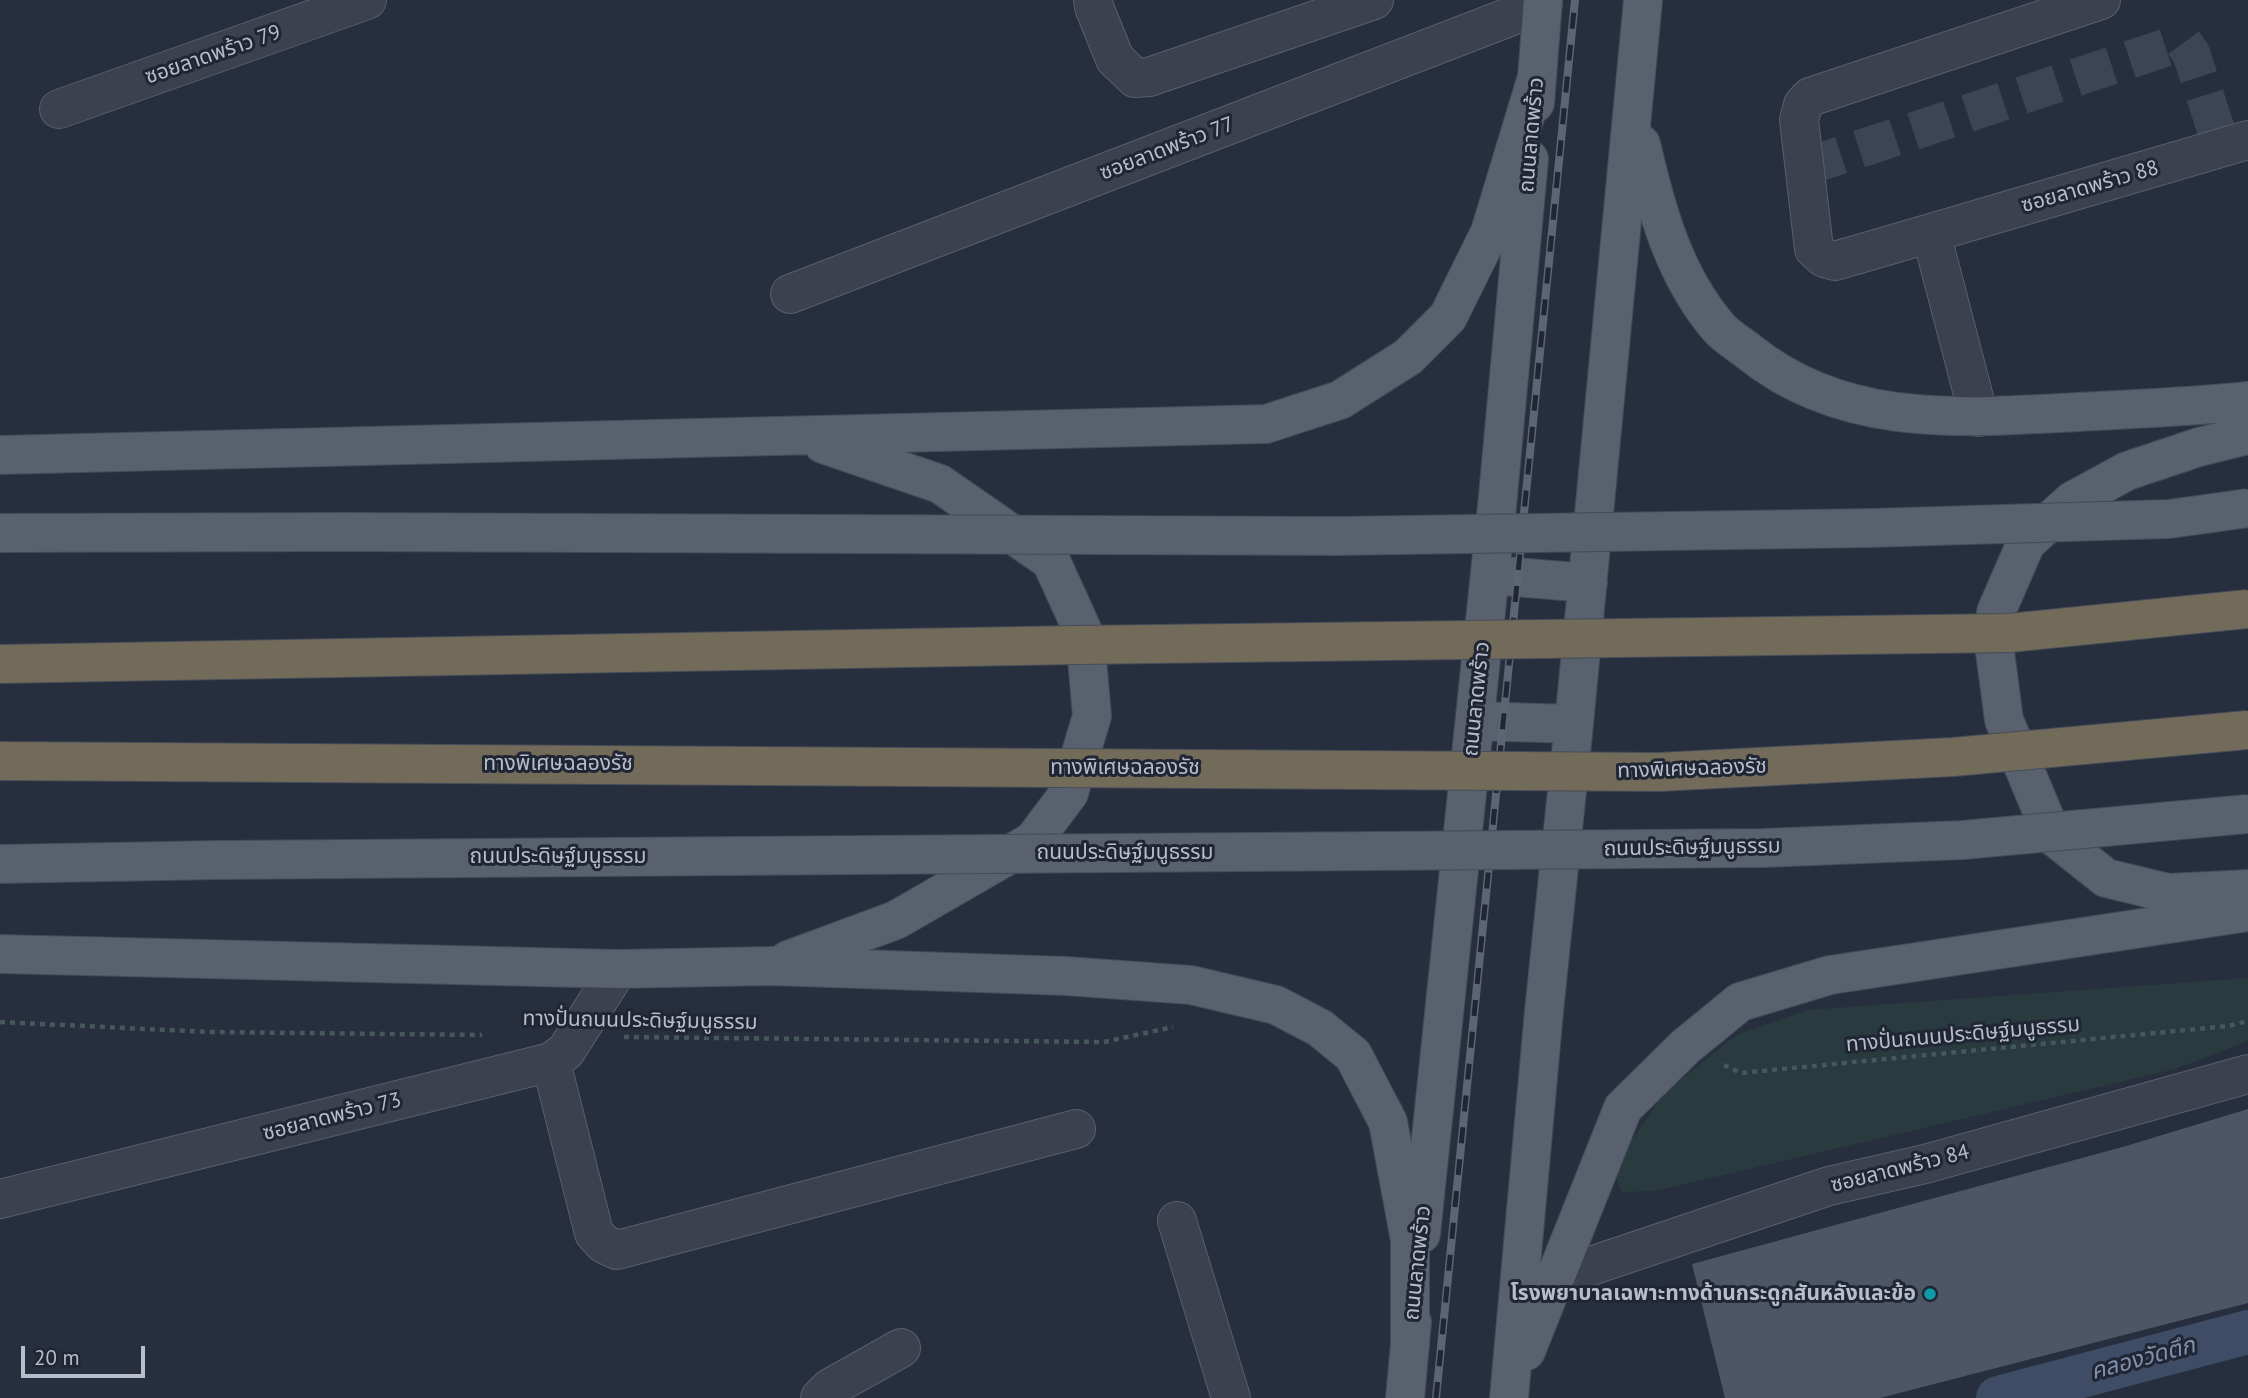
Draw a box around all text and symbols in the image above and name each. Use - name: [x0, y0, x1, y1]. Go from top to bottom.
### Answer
- street label: ซอยลาดพร้าว 79: [142, 20, 284, 90]
- street label: ถนนลาดพร้าว: [1514, 76, 1550, 194]
- street label: ซอยลาดพร้าว 77: [1096, 112, 1238, 186]
- street label: ซอยลาดพร้าว 88: [2018, 155, 2162, 219]
- street label: ถนนลาดพร้าว: [1458, 640, 1496, 758]
- street label: ทางพิเศษฉลองรัช: [483, 751, 633, 777]
- street label: ทางพิเศษฉลองรัช: [1617, 754, 1767, 784]
- street label: ทางพิเศษฉลองรัช: [1050, 755, 1200, 781]
- street label: ถนนประดิษฐ์มนูธรรม: [1603, 834, 1781, 862]
- street label: ถนนประดิษฐ์มนูธรรม: [1037, 840, 1213, 866]
- street label: ถนนประดิษฐ์มนูธรรม: [470, 844, 646, 870]
- street label: ทางปั่นถนนประดิษฐ์มนูธรรม: [522, 1006, 758, 1036]
- street label: ทางปั่นถนนประดิษฐ์มนูธรรม: [1845, 1012, 2081, 1058]
- street label: ซอยลาดพร้าว 73: [260, 1088, 404, 1146]
- street label: ซอยลาดพร้าว 84: [1828, 1140, 1972, 1198]
- street label: ถนนลาดพร้าว: [1399, 1204, 1437, 1322]
- place label: โรงพยาบาลเฉพาะทางด้านกระดูกสันหลังและข้อ: [1511, 1281, 1916, 1307]
- marker: โรงพยาบาลเฉพาะทางด้านกระดูกสันหลังและข้อ: [1922, 1286, 1938, 1302]
- scale bar: [24, 1332, 149, 1376]
- water label: คลองวัดตึก: [2088, 1332, 2198, 1386]
- text: 20 m: [34, 1344, 80, 1371]

